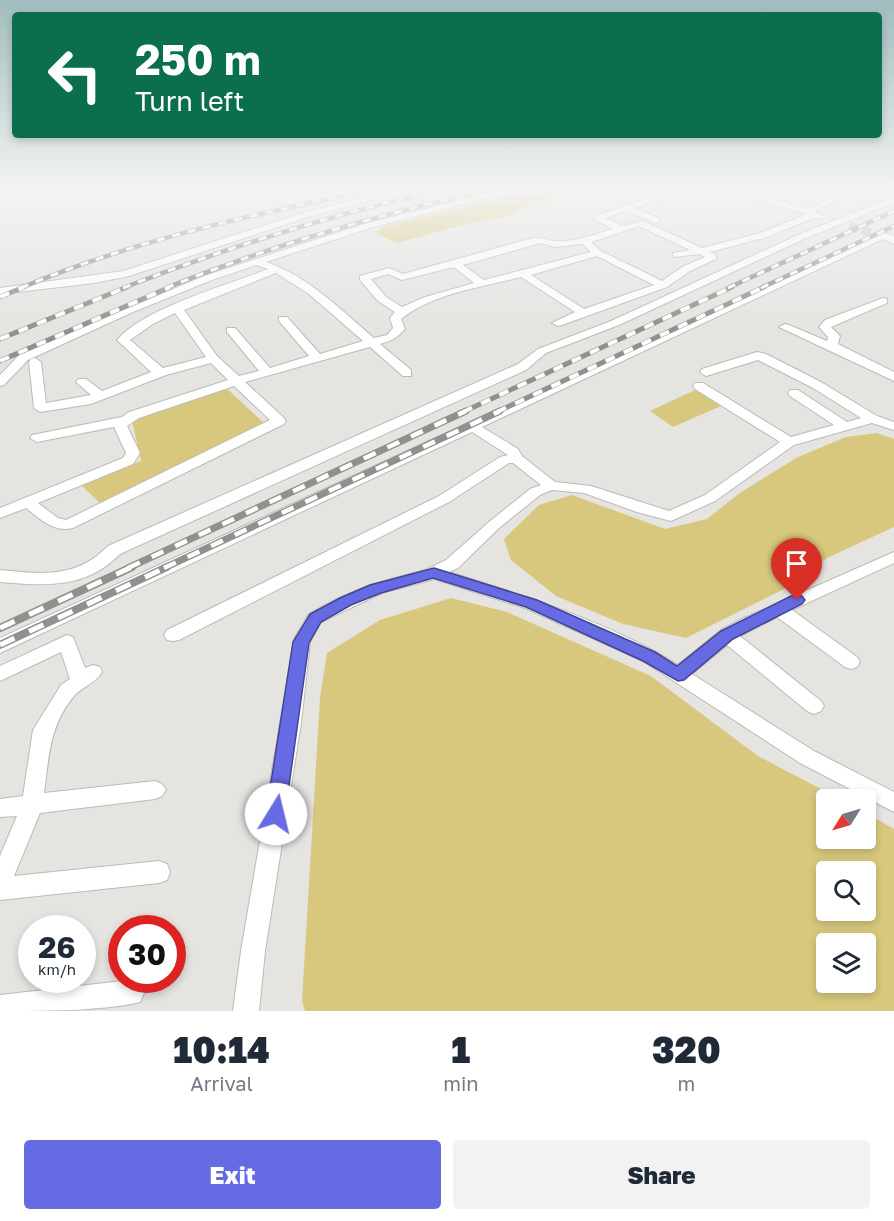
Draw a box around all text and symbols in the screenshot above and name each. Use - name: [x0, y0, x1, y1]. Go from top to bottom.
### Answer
- text: 250 m: [135, 34, 261, 84]
- icon: left: [36, 36, 114, 114]
- text: Turn left: [135, 85, 244, 117]
- pin: [771, 538, 822, 600]
- icon: arrive: [780, 547, 813, 580]
- position arrow: [244, 782, 308, 846]
- north arrow: [816, 789, 876, 849]
- map controls: [816, 789, 876, 993]
- button: search: [816, 861, 876, 921]
- speed limit sign: 30: [108, 915, 186, 993]
- text: 26: [38, 929, 76, 965]
- button: layers: [816, 933, 876, 993]
- text: km/h: [38, 960, 76, 978]
- text: 10:14: [173, 1028, 270, 1071]
- text: 1: [451, 1028, 470, 1071]
- text: 320: [652, 1028, 721, 1071]
- text: Arrival: [190, 1071, 253, 1095]
- text: min: [443, 1071, 479, 1095]
- text: m: [677, 1071, 695, 1095]
- button: Exit: [24, 1140, 441, 1209]
- button: Share: [453, 1140, 870, 1209]

